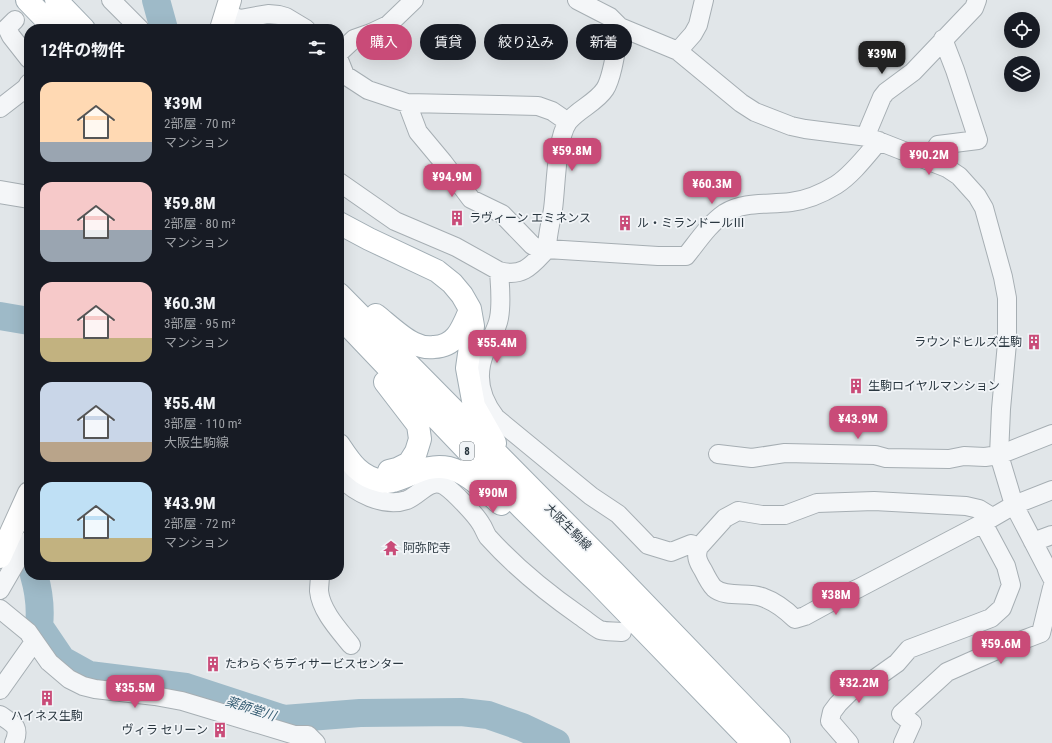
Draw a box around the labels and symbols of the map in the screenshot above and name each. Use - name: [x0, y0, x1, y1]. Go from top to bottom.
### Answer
- pin: ¥39M: [858, 41, 906, 75]
- pin: ¥59.8M: [539, 138, 605, 172]
- pin: ¥90.2M: [896, 142, 962, 176]
- pin: ¥94.9M: [419, 164, 485, 198]
- pin: ¥60.3M: [679, 171, 745, 205]
- building icon: ラヴィーン エミネンス: [448, 209, 466, 227]
- place label: ラヴィーン エミネンス: [469, 211, 591, 225]
- building icon: ル・ミランドールⅢ: [616, 214, 634, 232]
- place label: ル・ミランドールⅢ: [637, 216, 745, 230]
- pin: ¥55.4M: [464, 330, 530, 364]
- building icon: ラウンドヒルズ生駒: [1025, 333, 1043, 351]
- place label: ラウンドヒルズ生駒: [914, 335, 1022, 349]
- building icon: 生駒ロイヤルマンション: [847, 377, 865, 395]
- place label: 生駒ロイヤルマンション: [868, 379, 1000, 393]
- pin: ¥43.9M: [825, 406, 891, 440]
- road number: 8: [460, 442, 474, 460]
- pin: ¥90M: [469, 480, 517, 514]
- street label: 大阪生駒線: [542, 501, 594, 553]
- temple icon: 阿弥陀寺: [382, 539, 400, 557]
- place label: 阿弥陀寺: [403, 541, 451, 555]
- pin: ¥38M: [812, 582, 860, 616]
- pin: ¥59.6M: [968, 631, 1034, 665]
- building icon: たわらぐちディサービスセンター: [204, 655, 222, 673]
- place label: たわらぐちディサービスセンター: [225, 657, 404, 671]
- pin: ¥32.2M: [826, 670, 892, 704]
- pin: ¥35.5M: [102, 675, 168, 709]
- building icon: ハイネス生駒: [38, 689, 56, 707]
- water label: 薬師堂川: [224, 693, 280, 724]
- place label: ハイネス生駒: [11, 709, 83, 723]
- building icon: ヴィラ セリーン: [211, 721, 229, 739]
- place label: ヴィラ セリーン: [122, 723, 208, 737]

